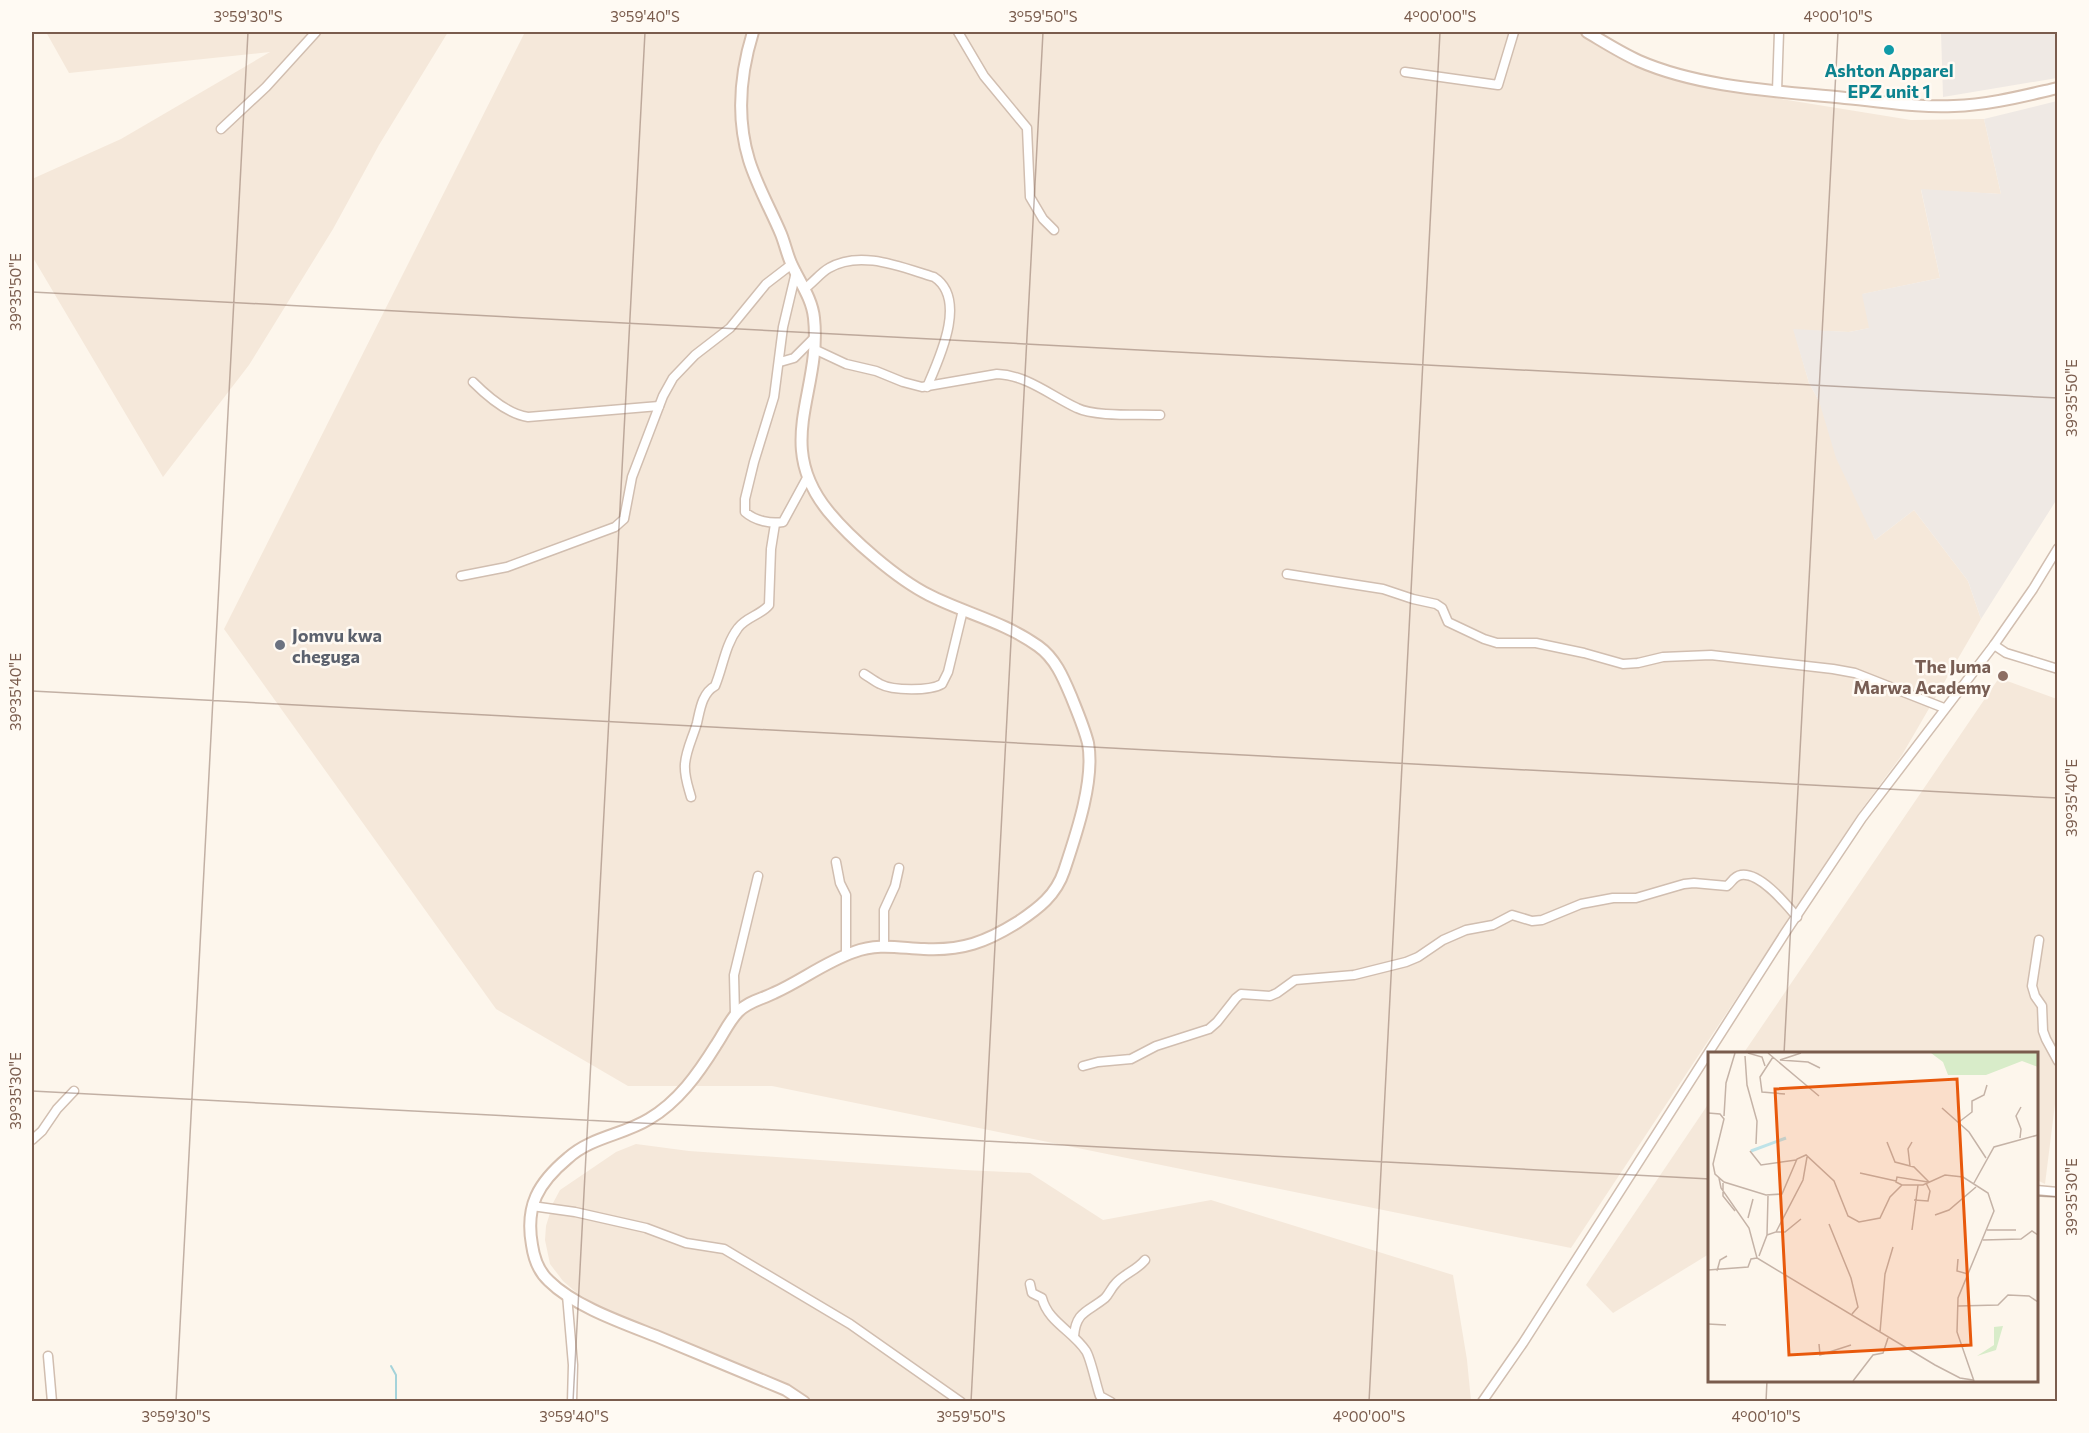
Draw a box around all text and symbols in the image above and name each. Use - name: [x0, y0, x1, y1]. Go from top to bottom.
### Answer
- text: 3°59'30"S: [213, 7, 283, 25]
- text: 3°59'40"S: [610, 7, 680, 25]
- text: 3°59'50"S: [1008, 7, 1078, 25]
- text: 4°00'00"S: [1404, 7, 1476, 25]
- text: 4°00'10"S: [1803, 7, 1873, 25]
- marker: Ashton Apparel EPZ unit 1: [1882, 43, 1896, 57]
- place label: Ashton Apparel EPZ unit 1: [1824, 59, 1954, 102]
- text: 39°35'50"E: [6, 253, 24, 331]
- text: 39°35'50"E: [2062, 359, 2080, 437]
- place label: Jomvu kwa cheguga: [292, 624, 382, 667]
- marker: Jomvu kwa cheguga: [273, 638, 287, 652]
- text: 39°35'40"E: [6, 653, 24, 731]
- place label: The Juma Marwa Academy: [1853, 655, 1991, 698]
- marker: The Juma Marwa Academy: [1996, 669, 2010, 683]
- text: 39°35'40"E: [2062, 759, 2080, 837]
- text: 39°35'30"E: [6, 1052, 24, 1130]
- inset map: [1708, 1052, 2038, 1382]
- text: 39°35'30"E: [2062, 1158, 2080, 1236]
- text: 3°59'30"S: [141, 1407, 211, 1425]
- text: 3°59'40"S: [539, 1407, 609, 1425]
- text: 3°59'50"S: [936, 1407, 1006, 1425]
- text: 4°00'00"S: [1333, 1407, 1405, 1425]
- text: 4°00'10"S: [1731, 1407, 1801, 1425]

